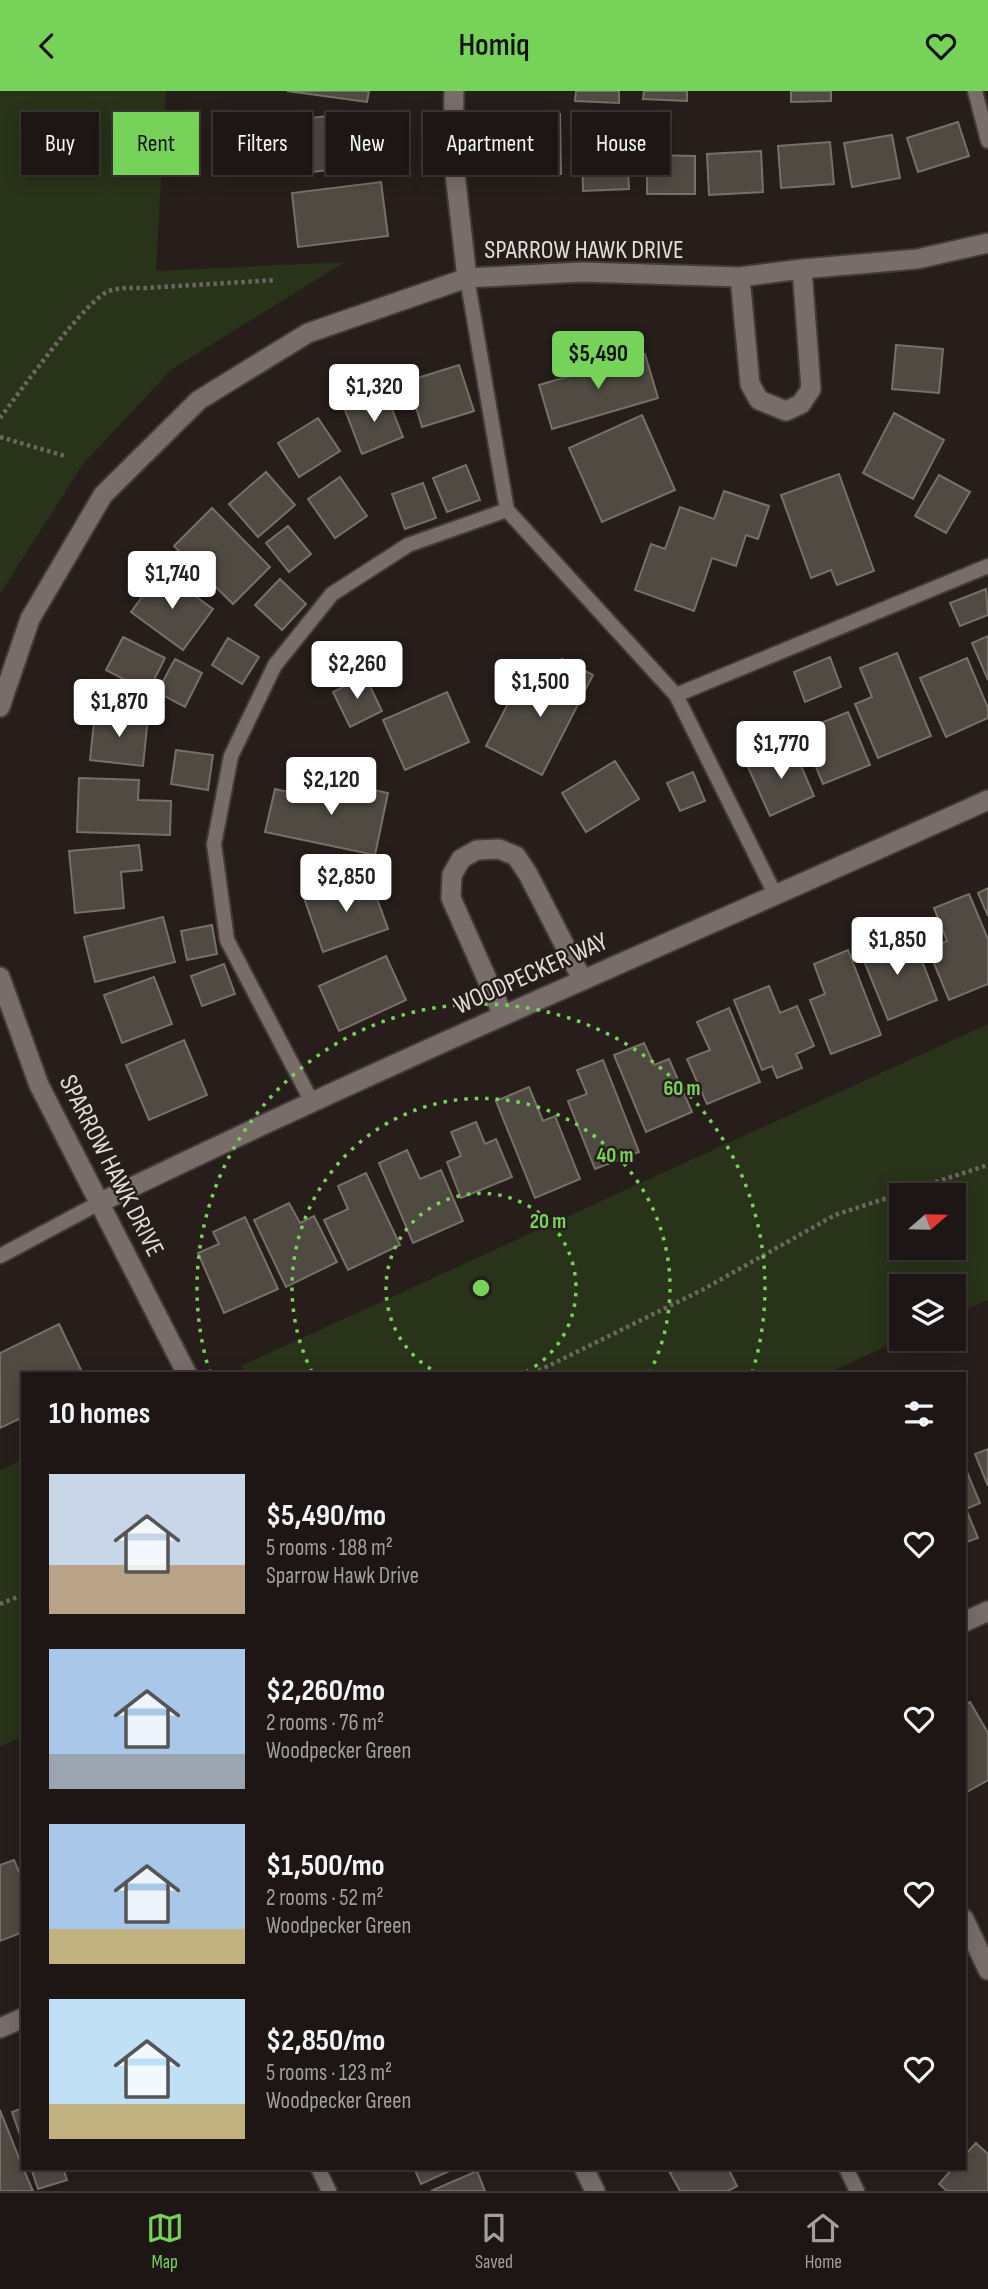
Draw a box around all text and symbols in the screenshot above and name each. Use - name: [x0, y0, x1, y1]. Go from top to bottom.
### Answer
- text: Homiq: [458, 26, 530, 65]
- icon: back: [28, 27, 66, 65]
- icon: heart: [922, 27, 960, 65]
- chip: Buy: [21, 112, 99, 175]
- chip: Rent: [113, 112, 199, 175]
- chip: Filters: [213, 112, 312, 175]
- chip: New: [326, 112, 409, 175]
- chip: Apartment: [423, 112, 558, 175]
- chip: House: [572, 112, 670, 175]
- street label: SPARROW HAWK DRIVE: [484, 235, 684, 266]
- pin: $5,490: [541, 331, 655, 391]
- text: $5,490: [568, 340, 628, 368]
- pin: $1,320: [317, 365, 431, 424]
- text: $1,320: [345, 373, 403, 401]
- pin: $1,740: [115, 552, 229, 611]
- text: $1,740: [144, 560, 200, 588]
- pin: $2,260: [300, 641, 414, 701]
- text: $2,260: [327, 650, 387, 678]
- pin: $1,500: [483, 659, 597, 719]
- text: $1,500: [511, 668, 569, 696]
- pin: $1,870: [62, 679, 176, 739]
- text: $1,870: [90, 688, 148, 716]
- pin: $1,770: [724, 721, 838, 781]
- text: $1,770: [753, 730, 809, 758]
- pin: $2,120: [274, 757, 388, 817]
- text: $2,120: [302, 766, 360, 794]
- pin: $2,850: [289, 855, 403, 914]
- text: $2,850: [316, 863, 376, 891]
- pin: $1,850: [840, 917, 954, 977]
- street label: WOODPECKER WAY: [449, 926, 613, 1022]
- text: $1,850: [868, 926, 926, 954]
- street label: SPARROW HAWK DRIVE: [52, 1070, 170, 1262]
- text: 60 m: [663, 1076, 701, 1101]
- text: 40 m: [597, 1143, 633, 1168]
- north arrow: [889, 1183, 966, 1260]
- map controls: [889, 1183, 966, 1351]
- text: 20 m: [530, 1209, 566, 1234]
- button: layers: [889, 1274, 966, 1351]
- centre of rings: [469, 1276, 493, 1300]
- icon: filters: [900, 1395, 938, 1433]
- text: 10 homes: [49, 1396, 150, 1432]
- text: $5,490/mo: [266, 1498, 386, 1534]
- icon: home: [105, 1502, 189, 1586]
- icon: heart: [900, 1525, 938, 1563]
- text: 5 rooms · 188 m²: [266, 1534, 393, 1562]
- text: Sparrow Hawk Drive: [266, 1562, 419, 1590]
- text: $2,260/mo: [266, 1673, 385, 1709]
- icon: home: [105, 1677, 189, 1761]
- icon: heart: [900, 1700, 938, 1738]
- text: 2 rooms · 76 m²: [266, 1709, 384, 1737]
- text: Woodpecker Green: [266, 1737, 411, 1765]
- text: $1,500/mo: [266, 1848, 385, 1884]
- icon: home: [105, 1852, 189, 1936]
- icon: heart: [900, 1875, 938, 1913]
- text: 2 rooms · 52 m²: [266, 1884, 384, 1912]
- text: Woodpecker Green: [266, 1912, 411, 1940]
- text: $2,850/mo: [266, 2023, 385, 2059]
- icon: home: [105, 2027, 189, 2111]
- icon: heart: [900, 2050, 938, 2088]
- text: 5 rooms · 123 m²: [266, 2059, 392, 2087]
- text: Woodpecker Green: [266, 2087, 411, 2115]
- tab: Map: [146, 2209, 184, 2274]
- tab: Saved: [475, 2209, 513, 2274]
- tab: Home: [804, 2209, 842, 2274]

